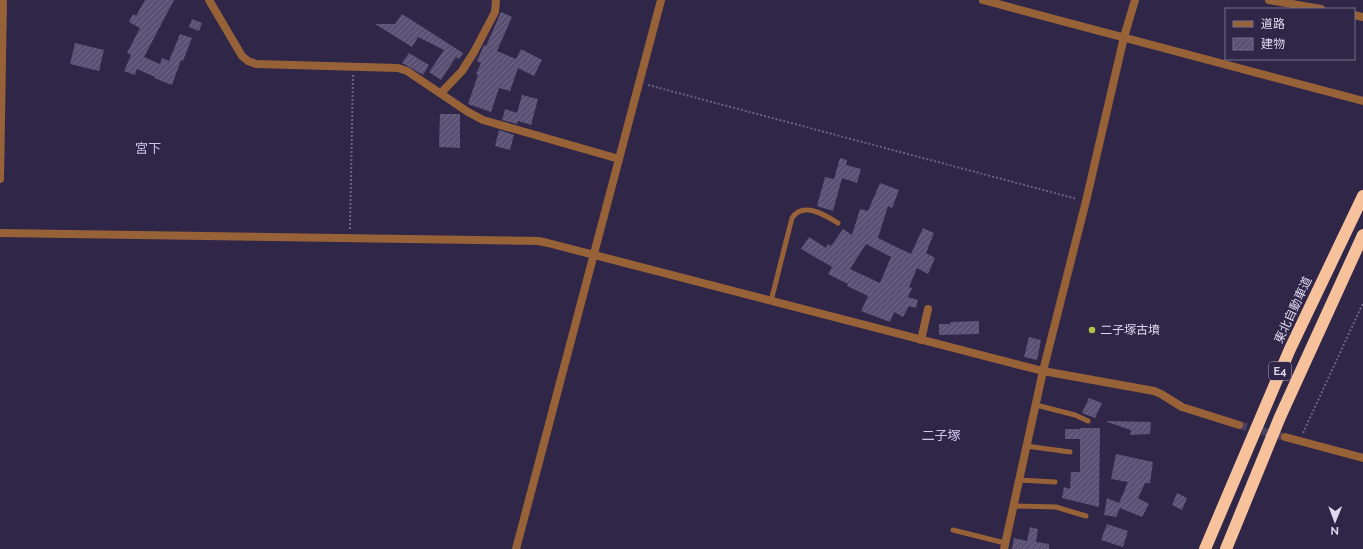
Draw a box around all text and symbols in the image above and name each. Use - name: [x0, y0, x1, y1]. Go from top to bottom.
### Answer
- legend: [1225, 8, 1355, 60]
- text: 道路: [1261, 17, 1285, 31]
- text: 建物: [1261, 37, 1285, 51]
- district label: 宮下: [135, 141, 161, 156]
- street label: 東北自動車道: [1271, 274, 1315, 346]
- place label: 二子塚古墳: [1100, 323, 1160, 337]
- marker: 二子塚古墳: [1087, 325, 1097, 335]
- road number: E4: [1269, 362, 1291, 380]
- district label: 二子塚: [921, 428, 961, 443]
- north arrow: [1315, 501, 1355, 541]
- text: N: [1331, 524, 1339, 537]

